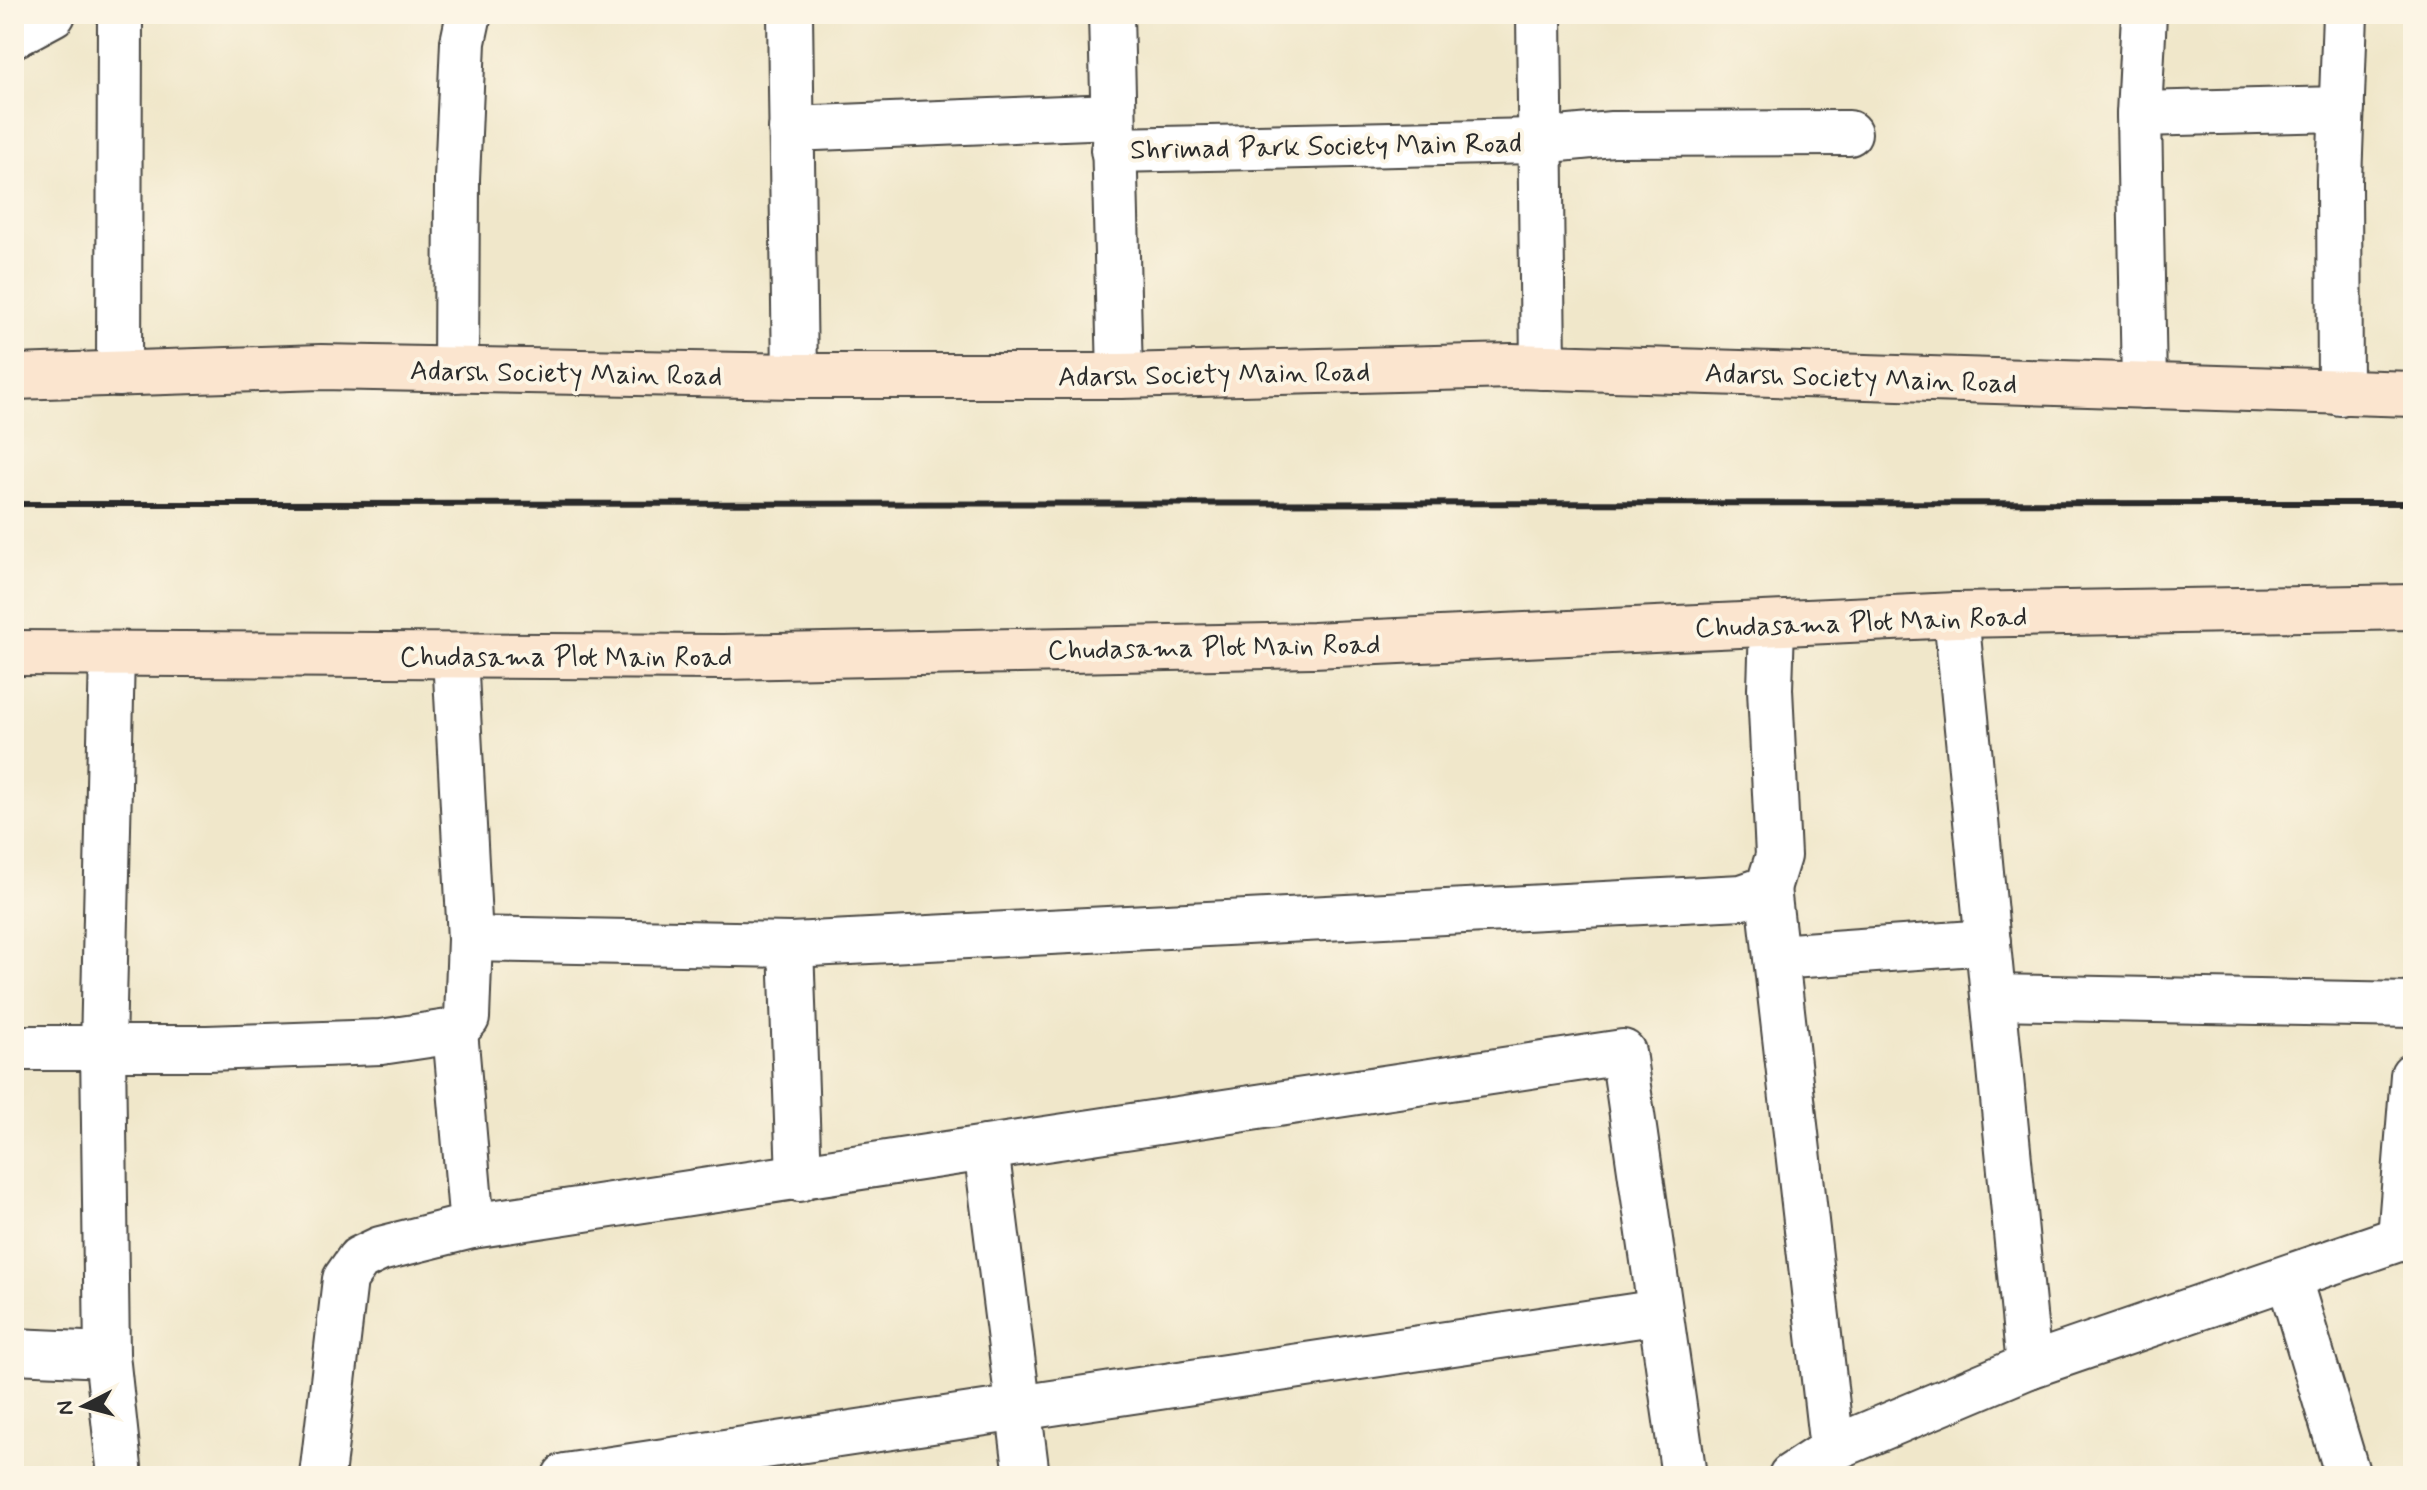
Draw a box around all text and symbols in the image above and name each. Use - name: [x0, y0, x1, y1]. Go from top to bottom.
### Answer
- street label: Shrimad Park Society Main Road: [1130, 126, 1522, 169]
- street label: Adarsh Society Main Road: [409, 353, 722, 396]
- street label: Adarsh Society Main Road: [1058, 354, 1371, 397]
- street label: Adarsh Society Main Road: [1704, 356, 2018, 403]
- street label: Chudasama Plot Main Road: [1694, 599, 2028, 648]
- street label: Chudasama Plot Main Road: [1047, 627, 1381, 670]
- street label: Chudasama Plot Main Road: [400, 640, 732, 677]
- north arrow: [44, 1366, 124, 1446]
- text: N: [51, 1399, 81, 1417]

